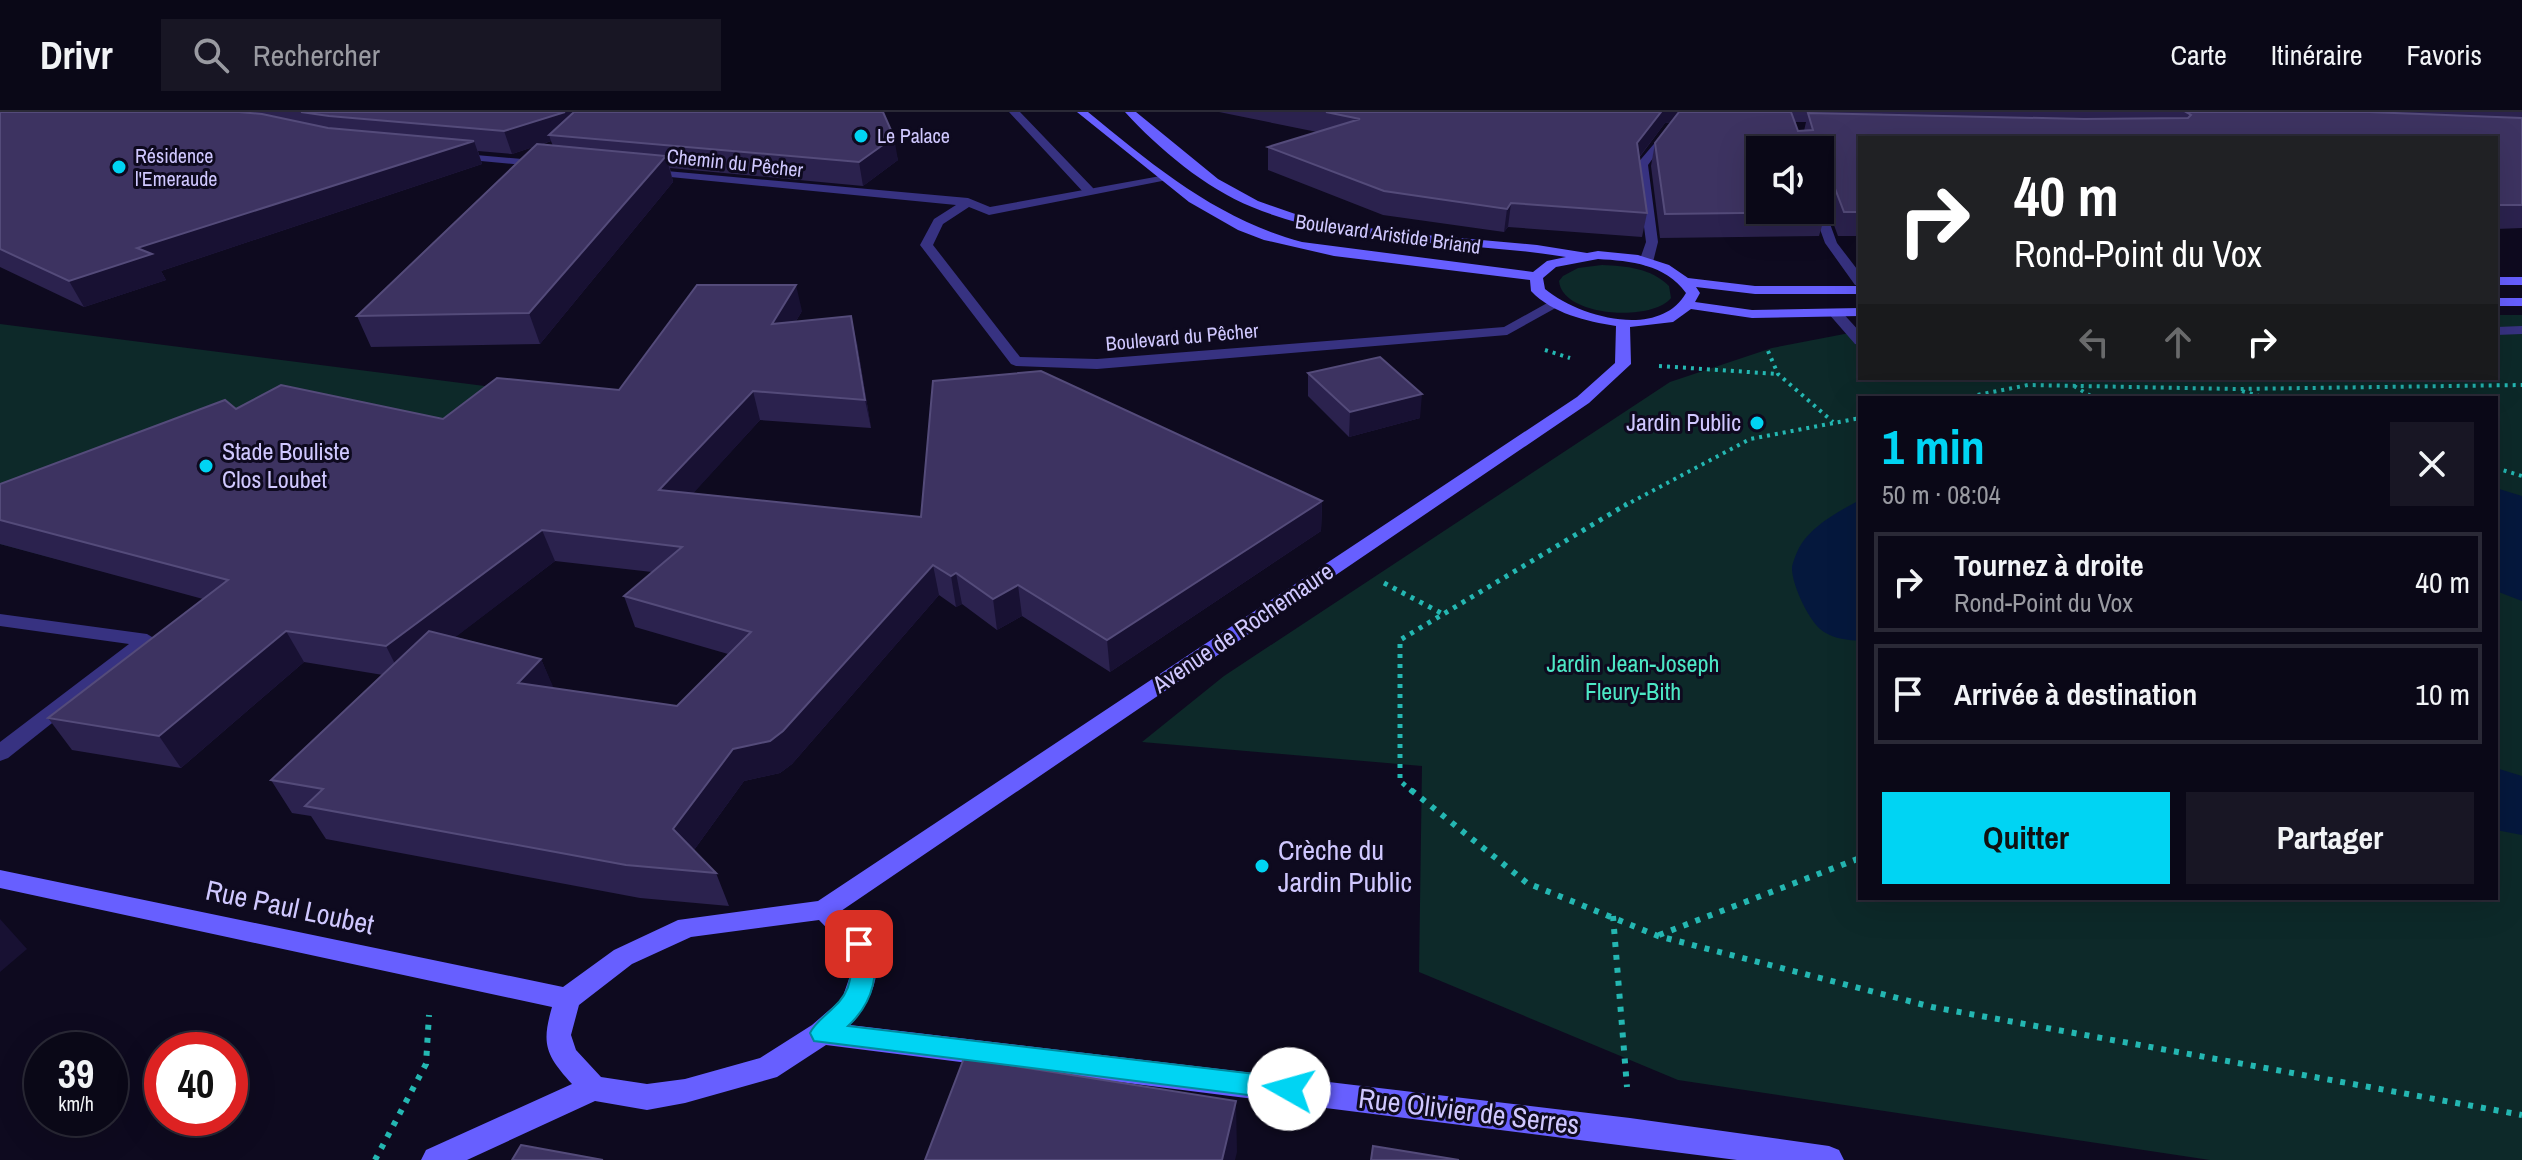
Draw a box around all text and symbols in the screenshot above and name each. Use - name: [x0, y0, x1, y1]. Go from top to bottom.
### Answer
- search box: [161, 19, 721, 91]
- text: Drivr: [40, 30, 113, 81]
- icon: search: [189, 33, 233, 77]
- text: Rechercher: [253, 35, 380, 75]
- text: Carte: [2171, 36, 2227, 74]
- text: Itinéraire: [2271, 36, 2363, 74]
- text: Favoris: [2407, 36, 2482, 74]
- place label: Le Palace: [877, 122, 950, 149]
- marker: Le Palace: [852, 127, 870, 145]
- map controls: [1746, 136, 1834, 224]
- button: sound: [1746, 136, 1834, 224]
- place label: Résidence l'Emeraude: [135, 142, 217, 192]
- street label: Chemin du Pêcher: [666, 142, 805, 183]
- marker: Résidence l'Emeraude: [110, 158, 128, 176]
- text: 40 m: [2014, 158, 2119, 233]
- icon: right: [1882, 168, 1986, 272]
- street label: Boulevard Aristide Briand: [1294, 207, 1482, 260]
- text: Rond-Point du Vox: [2014, 230, 2262, 278]
- street label: Boulevard du Pêcher: [1104, 316, 1260, 357]
- icon: left: [2072, 320, 2116, 364]
- icon: ahead: [2156, 320, 2200, 364]
- icon: right: [2240, 320, 2284, 364]
- place label: Jardin Public: [1626, 406, 1741, 438]
- marker: Jardin Public: [1748, 414, 1766, 432]
- text: 1 min: [1882, 414, 1985, 479]
- button: close: [2390, 422, 2474, 506]
- place label: Stade Bouliste Clos Loubet: [222, 435, 350, 495]
- marker: Stade Bouliste Clos Loubet: [197, 457, 215, 475]
- text: 50 m · 08:04: [1882, 477, 2001, 512]
- text: Tournez à droite: [1954, 545, 2144, 585]
- street label: Avenue de Rochemaure: [1145, 555, 1339, 700]
- icon: right: [1886, 560, 1930, 604]
- text: 40 m: [2415, 562, 2470, 602]
- text: Rond-Point du Vox: [1954, 585, 2133, 620]
- park label: Jardin Jean-Joseph Fleury-Bith: [1547, 647, 1719, 707]
- icon: arrive: [1886, 672, 1930, 716]
- text: Arrivée à destination: [1954, 674, 2197, 714]
- text: 10 m: [2415, 674, 2470, 714]
- button: Quitter: [1882, 792, 2170, 884]
- button: Partager: [2186, 792, 2474, 884]
- place label: Crèche du Jardin Public: [1278, 831, 1412, 901]
- marker: Crèche du Jardin Public: [1253, 857, 1271, 875]
- street label: Rue Paul Loubet: [202, 871, 378, 943]
- pin: [825, 910, 893, 978]
- icon: arrive: [837, 922, 881, 966]
- speed limit sign: 40: [144, 1032, 248, 1136]
- text: 39: [58, 1047, 94, 1100]
- position arrow: [1247, 1047, 1331, 1131]
- street label: Rue Olivier de Serres: [1356, 1079, 1582, 1143]
- text: km/h: [58, 1090, 94, 1117]

